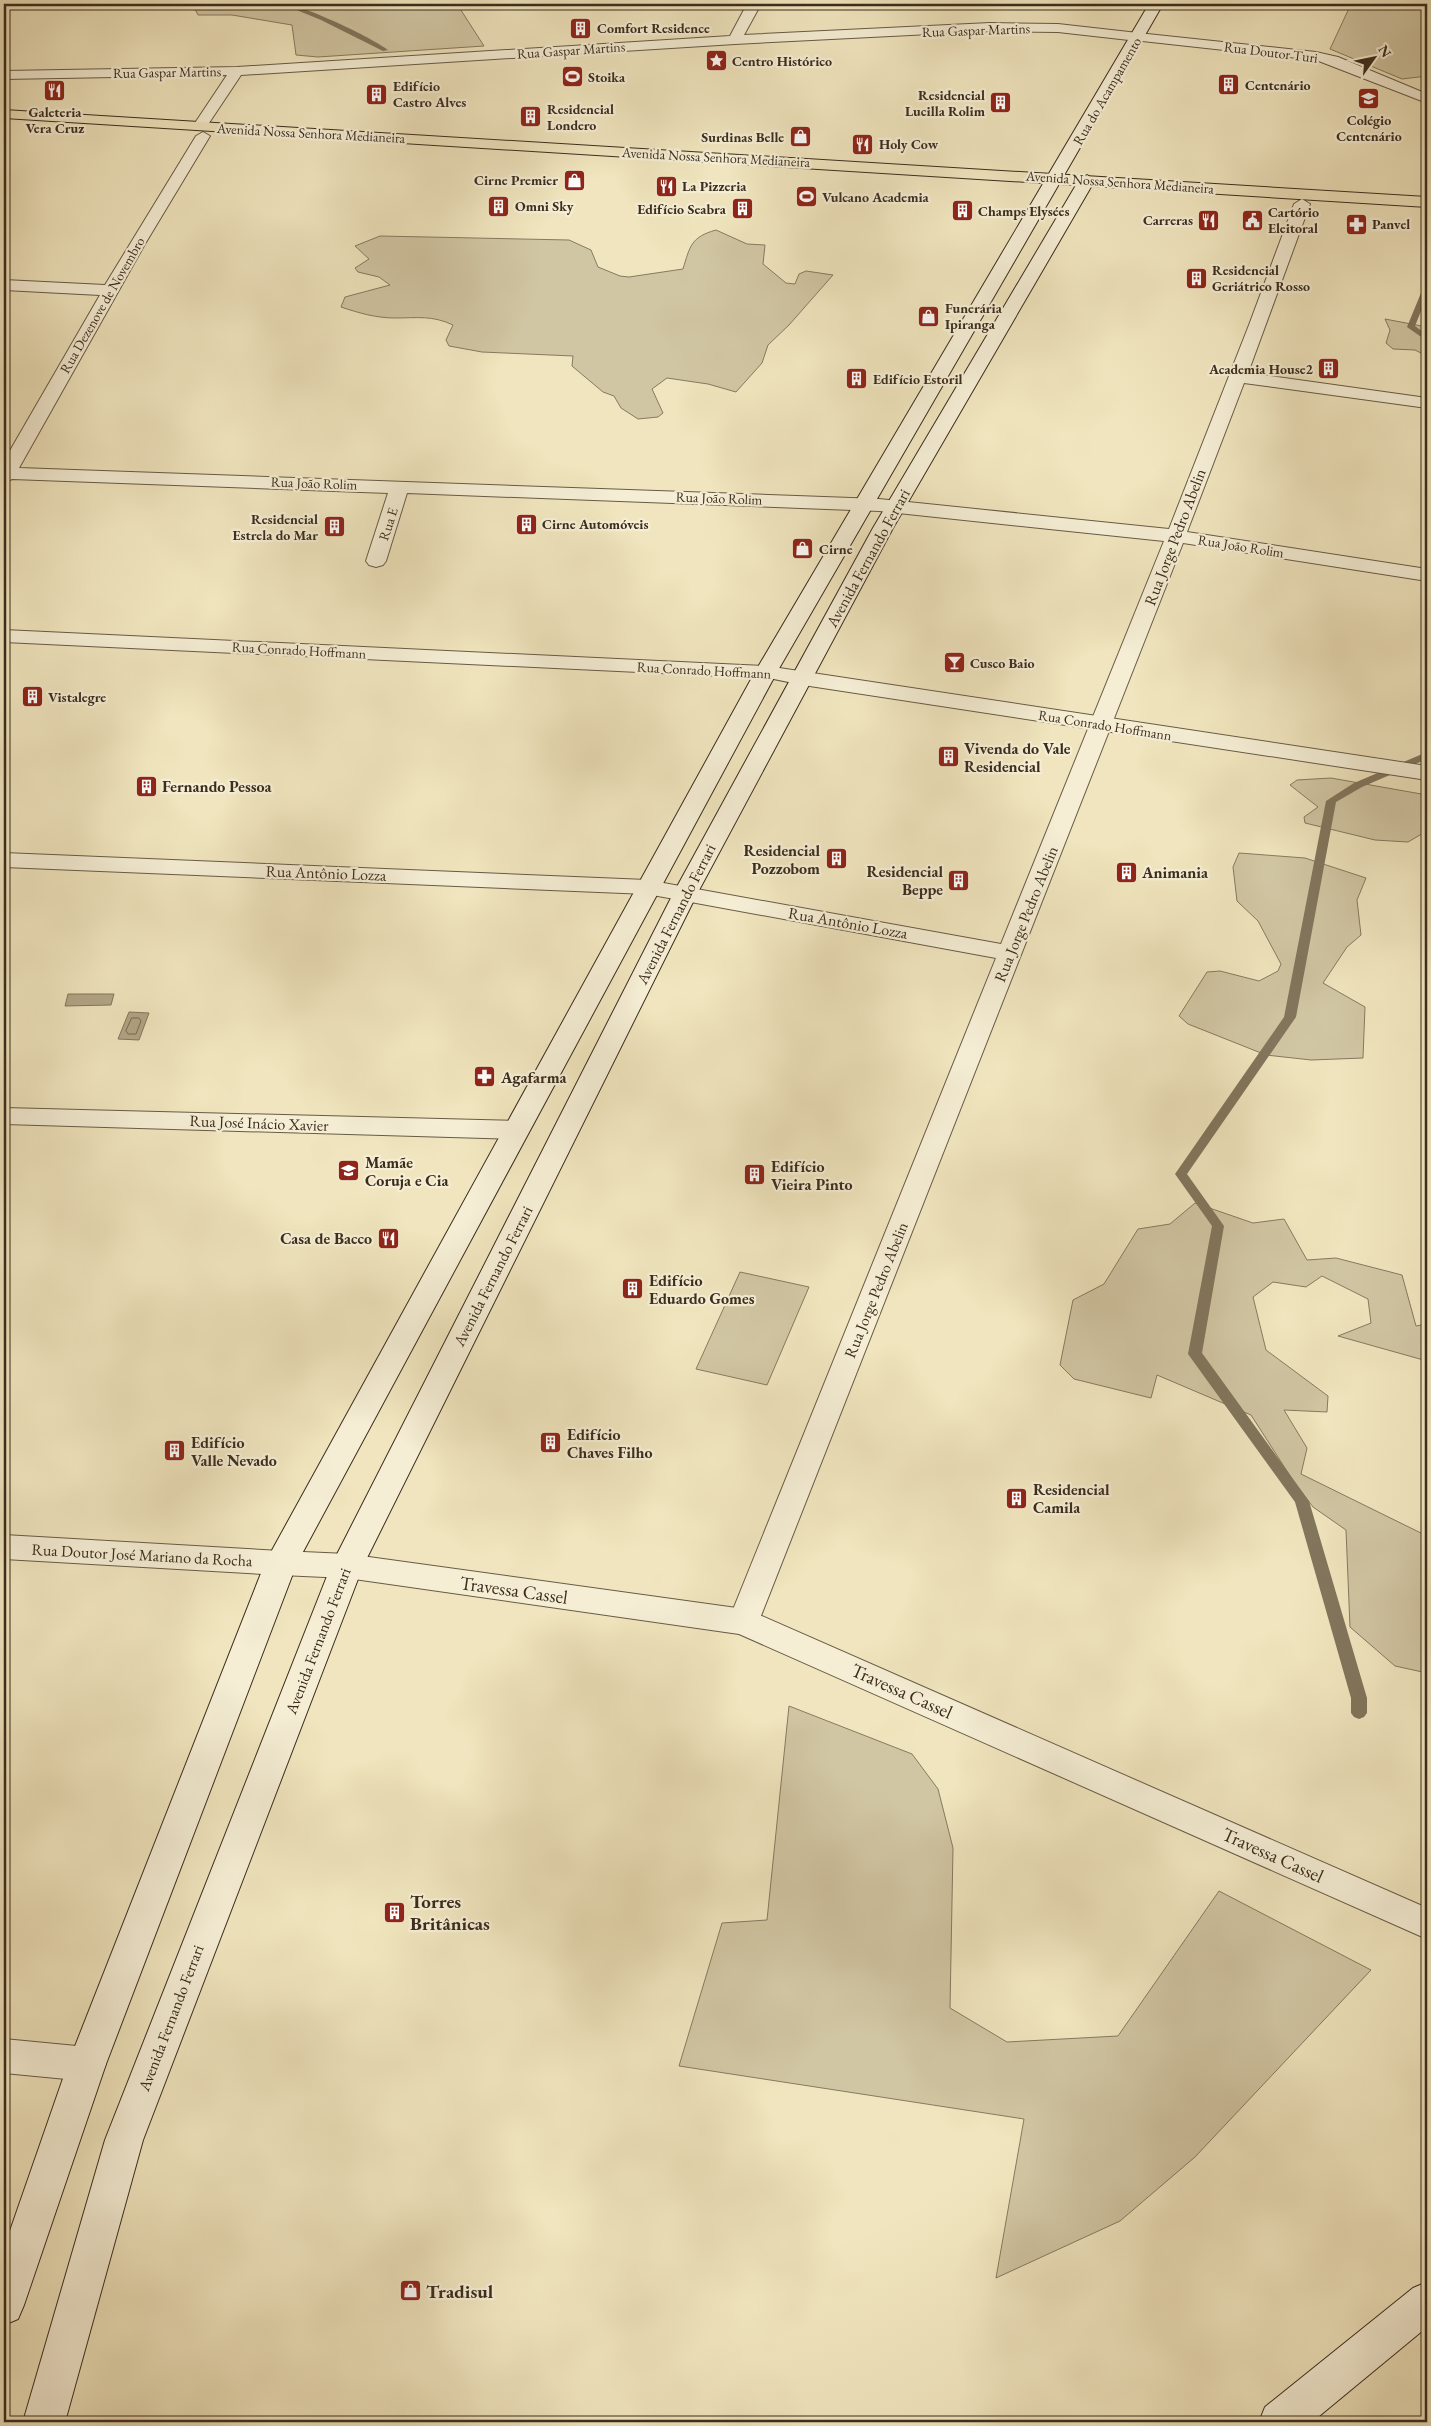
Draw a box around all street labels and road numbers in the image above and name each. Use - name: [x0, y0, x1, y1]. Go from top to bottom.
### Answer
- street label: Rua Gaspar Martins: [921, 19, 1031, 41]
- street label: Rua do Acampamento: [1069, 34, 1145, 148]
- street label: Rua Gaspar Martins: [516, 37, 626, 63]
- street label: Rua Doutor Turi: [1223, 37, 1319, 67]
- street label: Rua Gaspar Martins: [113, 62, 222, 82]
- street label: Avenida Nossa Senhora Medianeira: [215, 119, 406, 147]
- street label: Avenida Nossa Senhora Medianeira: [620, 143, 811, 171]
- street label: Avenida Nossa Senhora Medianeira: [1024, 166, 1215, 198]
- street label: Rua Dezenove de Novembro: [56, 233, 149, 377]
- street label: Rua Jorge Pedro Abelin: [1139, 465, 1211, 608]
- street label: Rua João Rolim: [270, 472, 358, 494]
- street label: Avenida Fernando Ferrari: [821, 485, 915, 632]
- street label: Rua João Rolim: [675, 487, 763, 509]
- street label: Rua E: [374, 505, 402, 543]
- street label: Rua João Rolim: [1197, 530, 1285, 562]
- street label: Rua Conrado Hoffmann: [231, 637, 367, 663]
- street label: Rua Conrado Hoffmann: [636, 657, 772, 683]
- street label: Rua Conrado Hoffmann: [1037, 706, 1174, 745]
- street label: Avenida Fernando Ferrari: [631, 840, 721, 989]
- street label: Rua Jorge Pedro Abelin: [989, 842, 1063, 985]
- street label: Rua Antônio Lozza: [265, 860, 387, 886]
- street label: Rua Antônio Lozza: [787, 902, 910, 944]
- street label: Rua José Inácio Xavier: [189, 1110, 330, 1136]
- street label: Avenida Fernando Ferrari: [448, 1202, 538, 1351]
- street label: Rua Jorge Pedro Abelin: [839, 1218, 913, 1361]
- street label: Rua Doutor José Mariano da Rocha: [31, 1539, 254, 1571]
- street label: Avenida Fernando Ferrari: [280, 1565, 356, 1718]
- street label: Travessa Cassel: [458, 1570, 570, 1610]
- street label: Travessa Cassel: [847, 1657, 957, 1725]
- street label: Travessa Cassel: [1218, 1821, 1328, 1889]
- street label: Avenida Fernando Ferrari: [133, 1942, 209, 2095]

